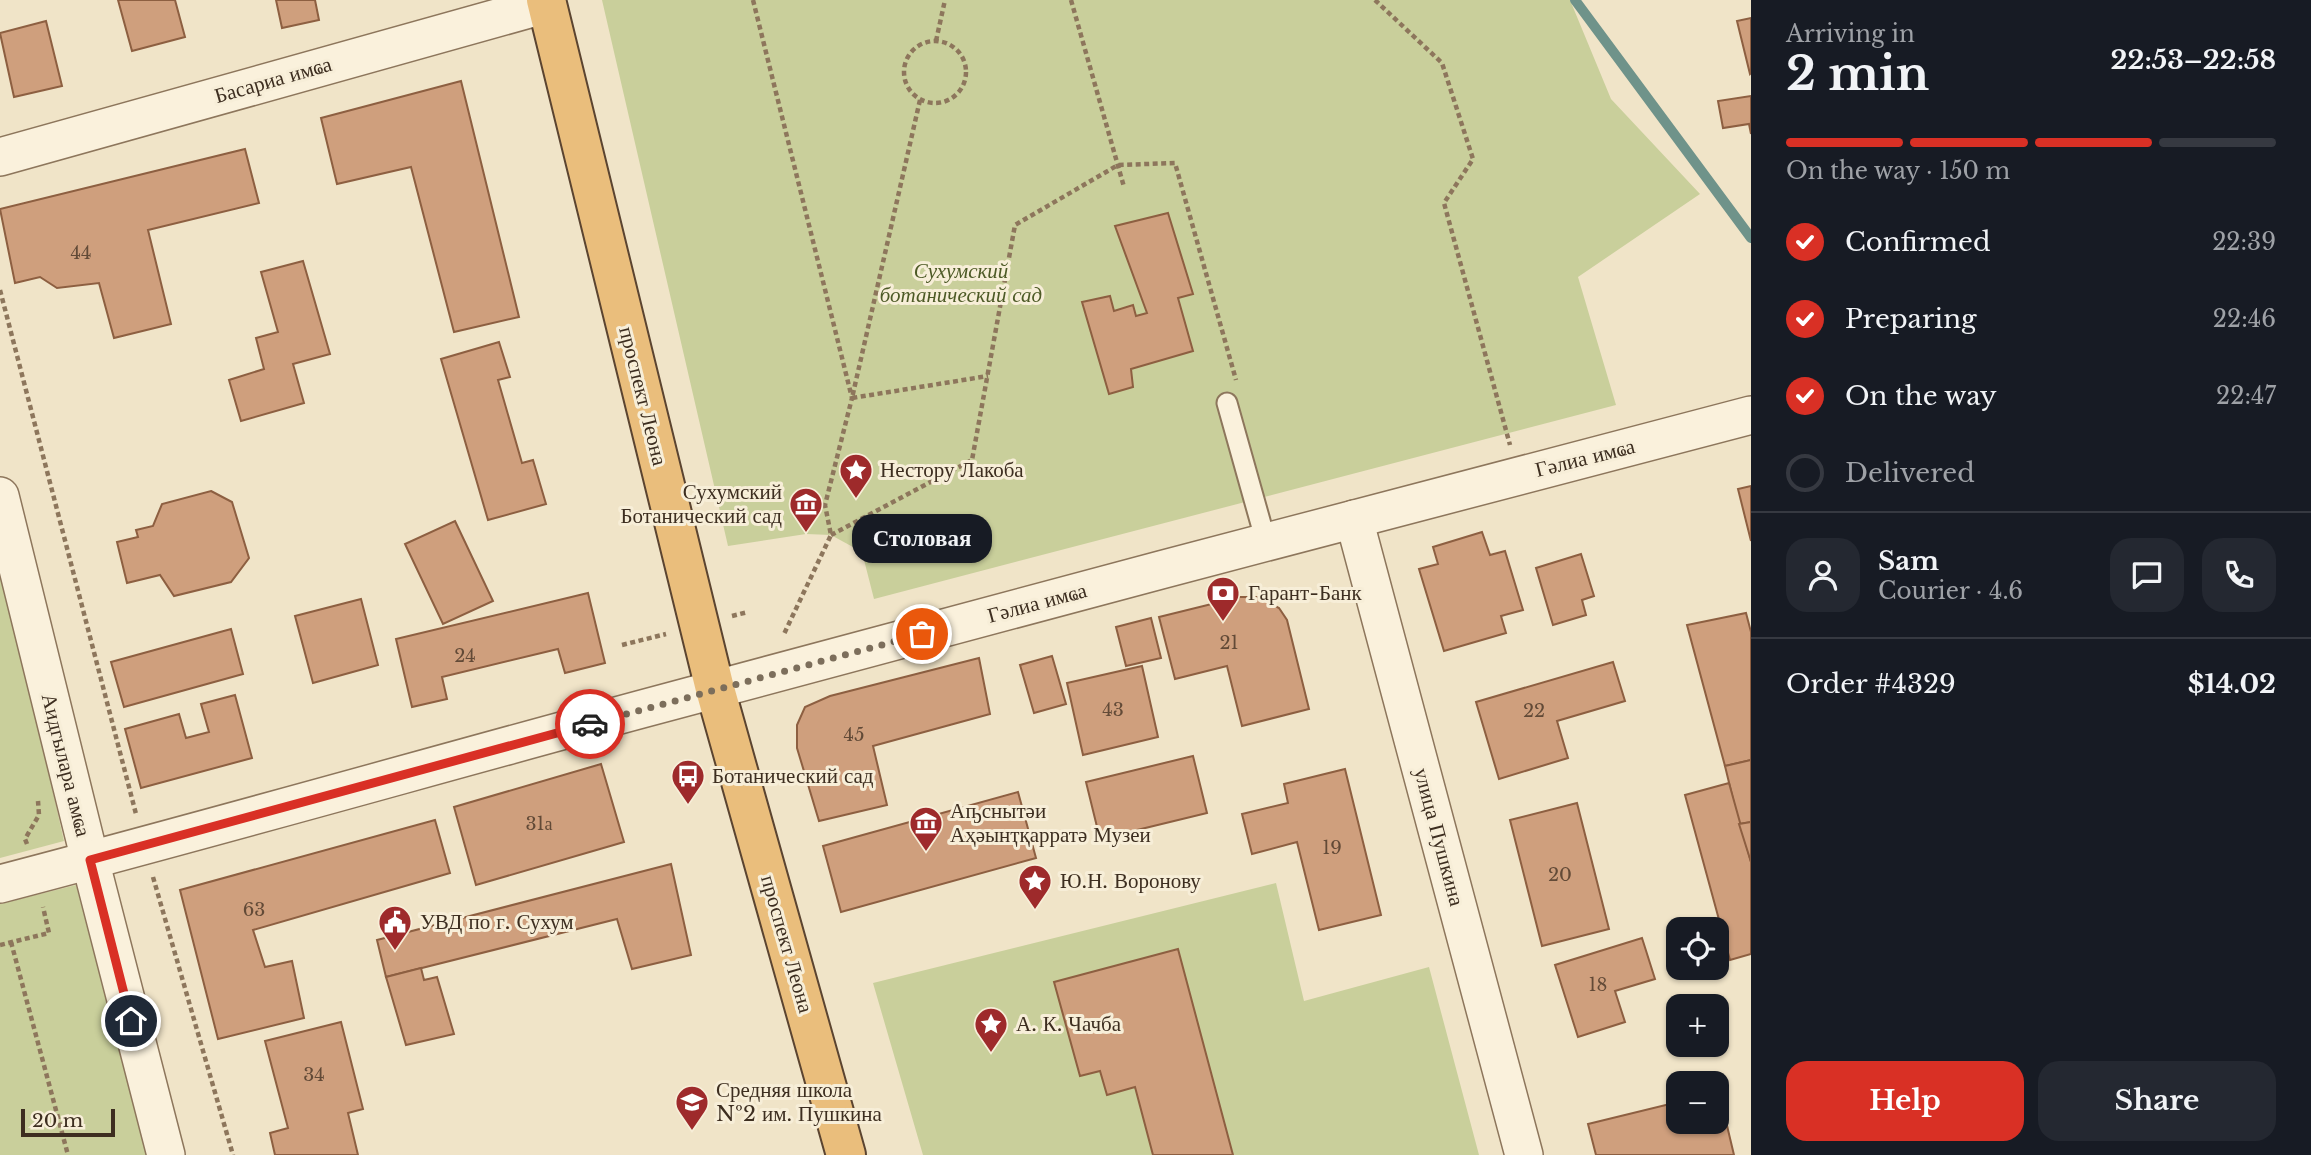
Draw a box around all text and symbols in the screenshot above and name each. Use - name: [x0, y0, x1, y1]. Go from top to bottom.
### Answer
- text: Arriving in: [1786, 20, 1915, 48]
- text: 22:53–22:58: [2111, 44, 2276, 76]
- text: 2 min: [1786, 45, 1929, 102]
- street label: Басариа имҩа: [211, 51, 335, 109]
- text: On the way · 150 m: [1786, 157, 2010, 185]
- icon: check: [1786, 223, 1824, 261]
- text: Confirmed: [1845, 226, 1990, 258]
- text: 22:39: [2212, 228, 2276, 256]
- house number: 44: [70, 242, 92, 264]
- park label: Сухумский ботанический сад: [880, 258, 1042, 308]
- icon: check: [1786, 300, 1824, 338]
- text: Preparing: [1845, 303, 1977, 335]
- text: 22:46: [2213, 305, 2276, 333]
- street label: проспект Леона: [613, 324, 673, 469]
- icon: check: [1786, 377, 1824, 415]
- text: On the way: [1845, 380, 1997, 412]
- text: 22:47: [2216, 382, 2276, 410]
- street label: Гәлиа имҩа: [1533, 433, 1638, 483]
- place icon: Нестору Лакоба: [837, 451, 875, 500]
- place label: Нестору Лакоба: [880, 457, 1024, 483]
- text: Delivered: [1845, 457, 1975, 489]
- place label: Сухумский Ботанический сад: [620, 479, 782, 529]
- museum icon: Сухумский Ботанический сад: [787, 485, 825, 534]
- callout: Столовая: [852, 515, 992, 564]
- text: Столовая: [873, 524, 971, 552]
- button: person: [1786, 538, 1860, 612]
- button: chat: [2110, 538, 2184, 612]
- button: phone: [2202, 538, 2276, 612]
- text: Sam: [1878, 545, 1939, 577]
- bank icon: Гарант-Банк: [1204, 574, 1242, 623]
- street label: Гәлиа имҩа: [985, 577, 1090, 629]
- text: Courier · 4.6: [1878, 577, 2023, 605]
- place label: Гарант-Банк: [1248, 580, 1363, 606]
- pin: [892, 604, 952, 664]
- icon: bag: [903, 615, 941, 653]
- house number: 21: [1219, 632, 1239, 654]
- house number: 24: [454, 645, 476, 667]
- text: Order #4329: [1786, 668, 1956, 700]
- text: $14.02: [2188, 668, 2276, 700]
- courier: [555, 689, 625, 759]
- street label: Аидгылара амҩа: [36, 691, 97, 840]
- house number: 43: [1102, 699, 1124, 721]
- house number: 22: [1523, 700, 1545, 722]
- icon: car: [571, 705, 609, 743]
- house number: 45: [844, 724, 864, 746]
- bus stop icon: Ботанический сад: [669, 757, 707, 806]
- place label: Ботанический сад: [712, 763, 874, 789]
- street label: улица Пушкина: [1408, 765, 1470, 909]
- place label: Аҧснытәи Аҳәынҭқарратә Музеи: [950, 798, 1151, 848]
- museum icon: Аҧснытәи Аҳәынҭқарратә Музеи: [907, 804, 945, 853]
- house number: 31а: [525, 813, 553, 835]
- house number: 19: [1322, 837, 1342, 859]
- place icon: Ю.Н. Воронову: [1016, 862, 1054, 911]
- house number: 20: [1548, 864, 1572, 886]
- place label: Ю.Н. Воронову: [1060, 868, 1201, 894]
- street label: проспект Леона: [755, 872, 819, 1017]
- house number: 63: [243, 899, 265, 921]
- public building icon: УВД по г. Сухум: [376, 903, 414, 952]
- place label: УВД по г. Сухум: [420, 909, 574, 935]
- map controls: [1666, 917, 1729, 1134]
- button: locate: [1666, 917, 1729, 980]
- house number: 18: [1589, 974, 1607, 996]
- pin: [101, 991, 161, 1051]
- button: +: [1666, 994, 1729, 1057]
- icon: home: [112, 1002, 150, 1040]
- place icon: А. К. Чачба: [972, 1005, 1010, 1054]
- place label: А. К. Чачба: [1016, 1011, 1122, 1037]
- button: Help: [1786, 1061, 2024, 1141]
- button: Share: [2038, 1061, 2276, 1141]
- house number: 34: [303, 1064, 325, 1086]
- button: −: [1666, 1071, 1729, 1134]
- place label: Средняя школа №2 им. Пушкина: [716, 1077, 883, 1127]
- school or university icon: Средняя школа №2 им. Пушкина: [673, 1083, 711, 1132]
- scale bar: [21, 1106, 116, 1138]
- text: 20 m: [32, 1109, 83, 1132]

